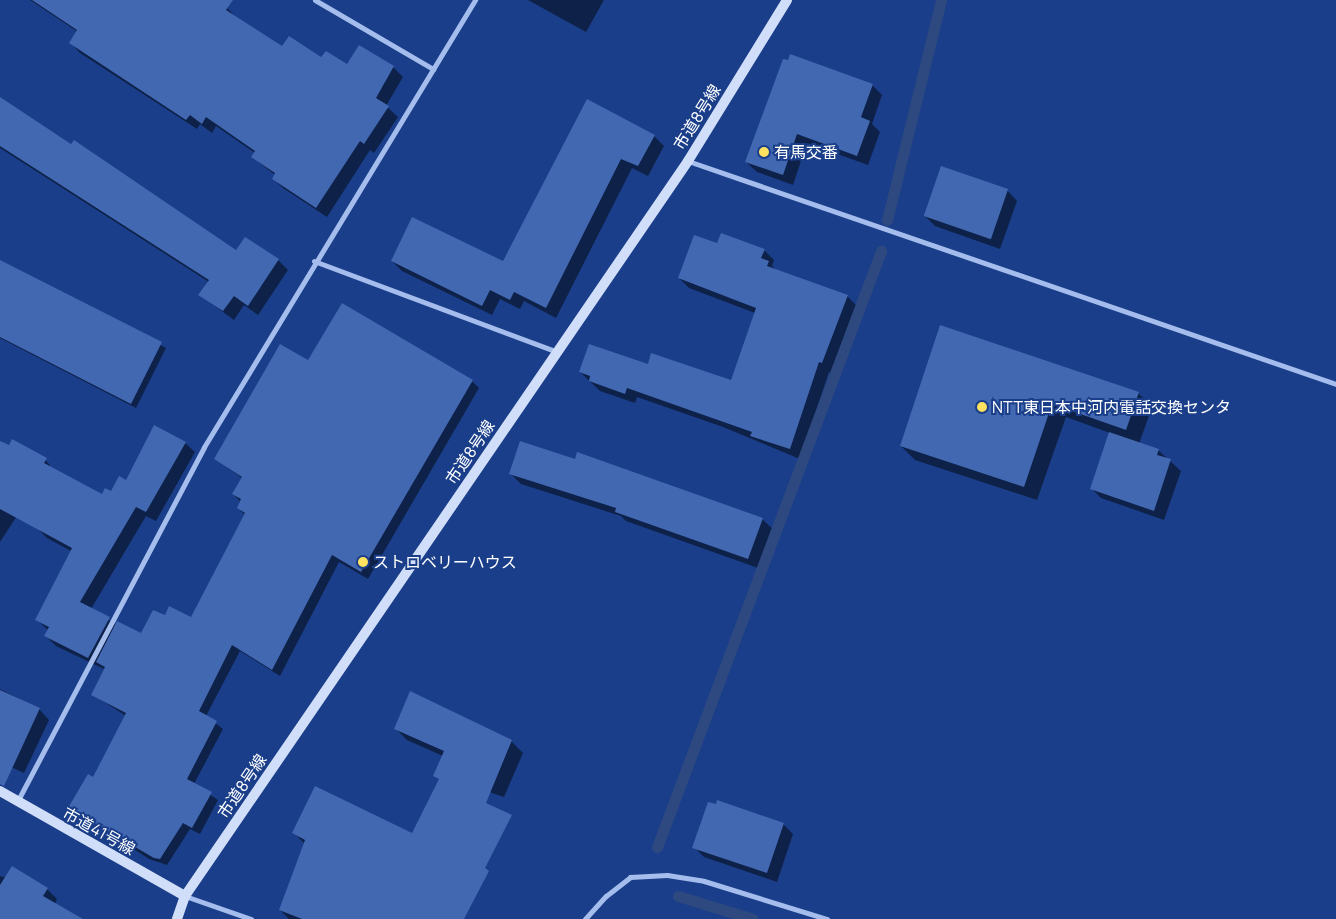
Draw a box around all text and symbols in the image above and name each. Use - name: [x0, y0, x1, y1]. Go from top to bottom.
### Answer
- street label: 市道8号線: [669, 81, 725, 153]
- place label: 有馬交番: [774, 142, 838, 162]
- marker: 有馬交番: [758, 146, 770, 158]
- place label: NTT東日本中河内電話交換センタ: [992, 397, 1231, 417]
- marker: NTT東日本中河内電話交換センタ: [976, 401, 988, 413]
- street label: 市道8号線: [442, 416, 498, 488]
- place label: ストロベリーハウス: [373, 552, 517, 572]
- marker: ストロベリーハウス: [357, 556, 369, 568]
- street label: 市道8号線: [214, 750, 270, 822]
- street label: 市道41号線: [60, 803, 138, 859]

